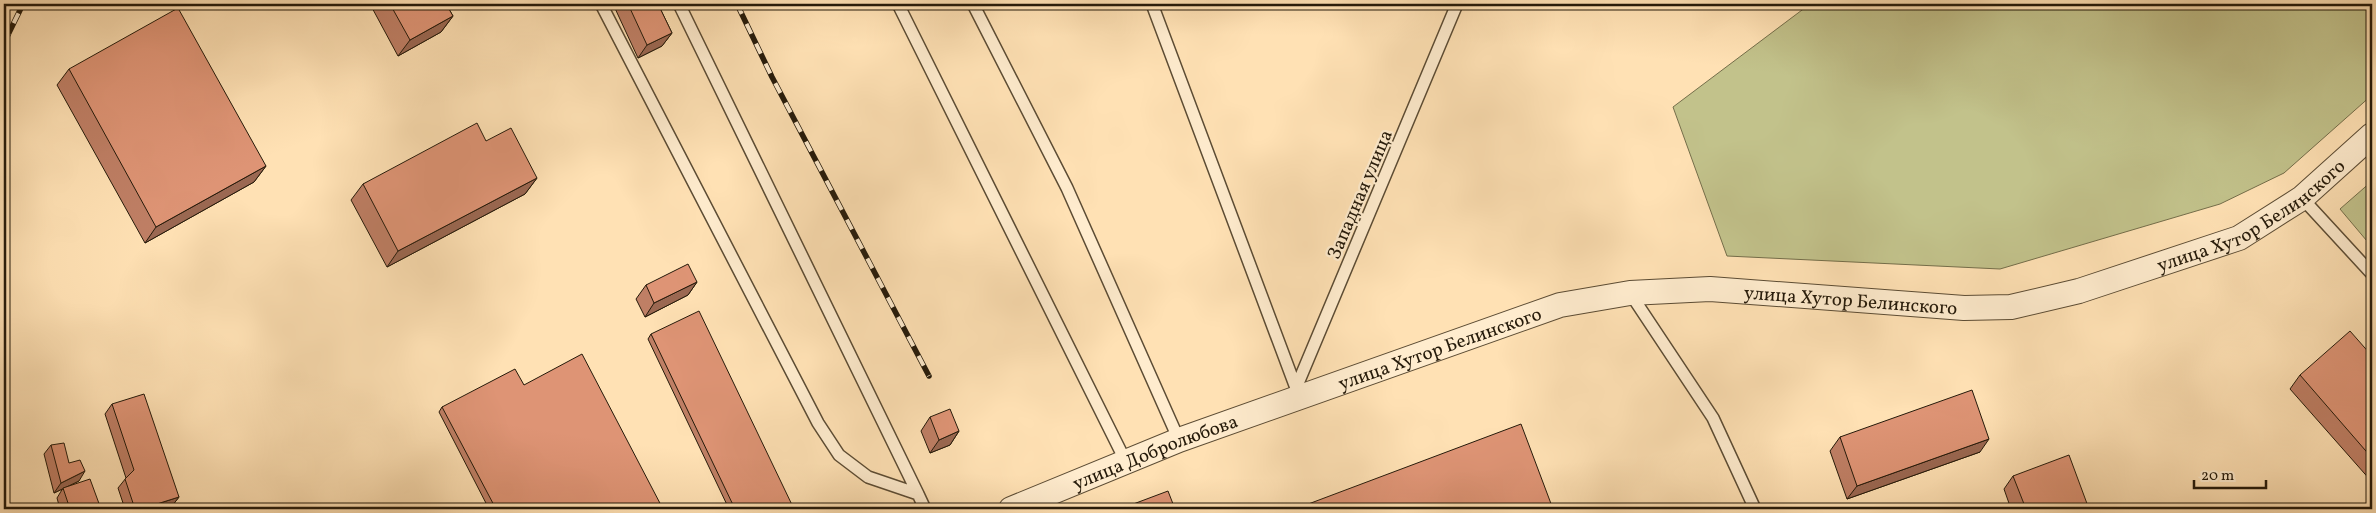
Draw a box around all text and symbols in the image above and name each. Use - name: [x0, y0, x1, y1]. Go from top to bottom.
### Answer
- street label: Западная улица: [1322, 126, 1400, 264]
- street label: улица Хутор Белинского: [2154, 154, 2352, 279]
- street label: улица Хутор Белинского: [1743, 281, 1958, 322]
- street label: улица Хутор Белинского: [1335, 302, 1545, 398]
- street label: улица Добролюбова: [1069, 409, 1242, 497]
- scale bar: [2194, 458, 2266, 490]
- text: 20 m: [2201, 466, 2234, 487]

